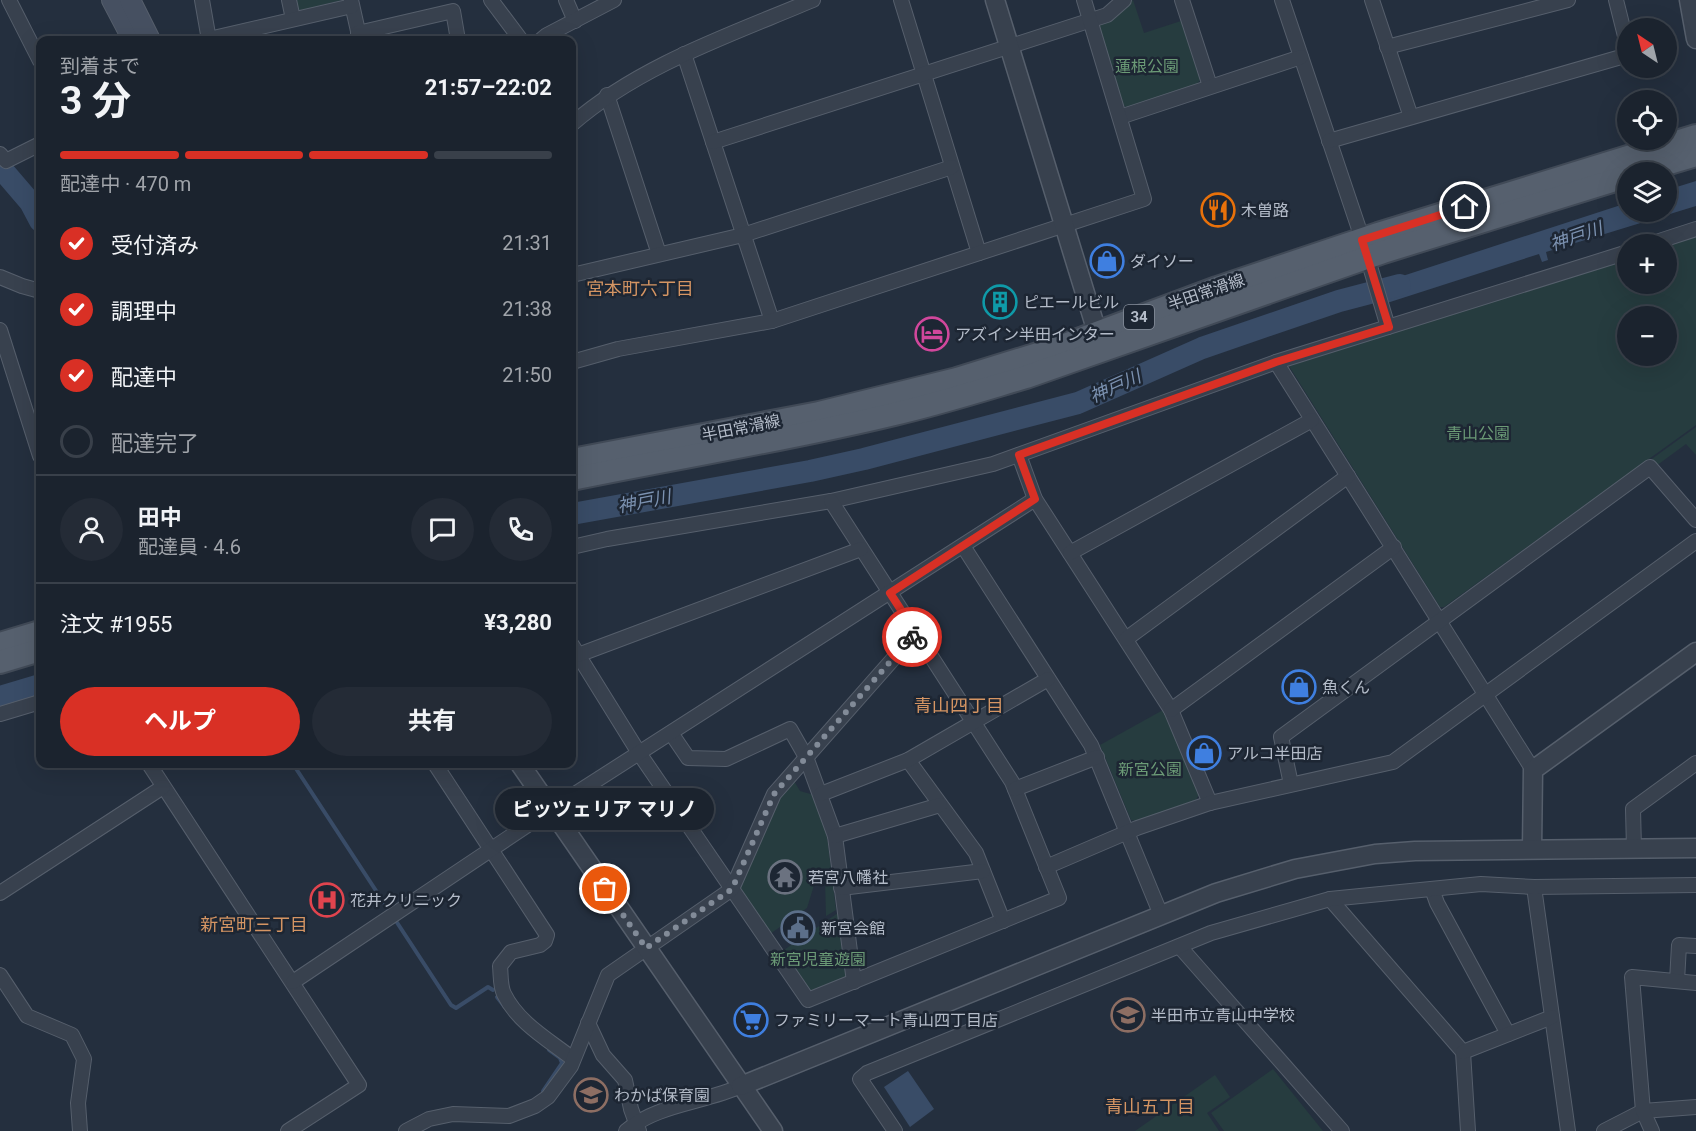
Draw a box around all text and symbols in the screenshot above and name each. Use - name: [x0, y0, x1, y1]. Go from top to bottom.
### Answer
- north arrow: [1617, 18, 1677, 78]
- map controls: [1617, 18, 1677, 366]
- text: 到着まで: [60, 54, 140, 78]
- park label: 蓮根公園: [1115, 57, 1179, 76]
- text: 21:57–22:02: [425, 75, 552, 100]
- text: 3 分: [60, 78, 131, 124]
- button: locate: [1617, 90, 1677, 150]
- button: layers: [1617, 162, 1677, 222]
- text: 配達中 · 470 m: [60, 172, 191, 196]
- pin: [1439, 181, 1490, 232]
- icon: home: [1448, 190, 1481, 223]
- restaurant icon: 木曽路: [1200, 192, 1236, 228]
- place label: 木曽路: [1241, 201, 1289, 220]
- water label: 神戸川: [1547, 217, 1607, 255]
- icon: check: [60, 227, 93, 260]
- text: 21:31: [502, 231, 552, 255]
- text: 受付済み: [111, 233, 199, 258]
- button: +: [1617, 234, 1677, 294]
- shop icon: ダイソー: [1089, 243, 1125, 279]
- place label: ダイソー: [1130, 252, 1194, 271]
- street label: 半田常滑線: [1165, 270, 1247, 314]
- district label: 宮本町六丁目: [586, 278, 694, 299]
- building icon: ピエールビル: [982, 284, 1018, 320]
- icon: check: [60, 293, 93, 326]
- place label: ピエールビル: [1023, 293, 1119, 312]
- text: 21:38: [502, 297, 552, 321]
- text: 調理中: [111, 299, 177, 324]
- road number: 34: [1124, 305, 1154, 329]
- button: −: [1617, 306, 1677, 366]
- hotel icon: アズイン半田インター: [914, 316, 950, 352]
- place label: アズイン半田インター: [955, 325, 1115, 344]
- icon: check: [60, 359, 93, 392]
- text: 21:50: [502, 363, 552, 387]
- text: 配達中: [111, 365, 177, 390]
- water label: 神戸川: [1086, 365, 1146, 407]
- street label: 半田常滑線: [700, 411, 782, 445]
- park label: 青山公園: [1446, 424, 1510, 443]
- text: 配達完了: [111, 431, 199, 456]
- water label: 神戸川: [615, 485, 674, 516]
- button: person: [60, 498, 123, 561]
- button: chat: [411, 498, 474, 561]
- button: phone: [489, 498, 552, 561]
- text: 田中: [138, 505, 182, 530]
- text: 配達員 · 4.6: [138, 535, 241, 559]
- courier: [882, 607, 942, 667]
- text: ¥3,280: [484, 610, 552, 635]
- text: 注文 #1955: [60, 612, 172, 637]
- icon: bike: [896, 621, 929, 654]
- shop icon: 魚くん: [1281, 669, 1317, 705]
- place label: 魚くん: [1322, 678, 1370, 697]
- button: ヘルプ: [60, 687, 300, 756]
- button: 共有: [312, 687, 552, 756]
- district label: 青山四丁目: [914, 695, 1004, 716]
- shop icon: アルコ半田店: [1186, 735, 1222, 771]
- place label: アルコ半田店: [1227, 744, 1323, 763]
- park label: 新宮公園: [1118, 760, 1182, 779]
- callout: ピッツェリア マリノ: [496, 787, 714, 829]
- text: ピッツェリア マリノ: [512, 797, 697, 821]
- temple icon: 若宮八幡社: [767, 859, 803, 895]
- pin: [579, 863, 630, 914]
- place label: 若宮八幡社: [808, 868, 888, 887]
- icon: bag: [588, 872, 621, 905]
- hospital icon: 花井クリニック: [309, 882, 345, 918]
- place label: 花井クリニック: [350, 891, 462, 910]
- public building icon: 新宮会館: [780, 910, 816, 946]
- district label: 新宮町三丁目: [200, 914, 308, 935]
- place label: 新宮会館: [821, 919, 885, 938]
- park label: 新宮児童遊園: [770, 950, 866, 969]
- school or university icon: 半田市立青山中学校: [1110, 997, 1146, 1033]
- supermarket icon: ファミリーマート青山四丁目店: [733, 1002, 769, 1038]
- place label: 半田市立青山中学校: [1151, 1006, 1295, 1025]
- place label: ファミリーマート青山四丁目店: [774, 1011, 998, 1030]
- school or university icon: わかば保育園: [573, 1077, 609, 1113]
- place label: わかば保育園: [614, 1086, 710, 1105]
- district label: 青山五丁目: [1105, 1096, 1195, 1117]

